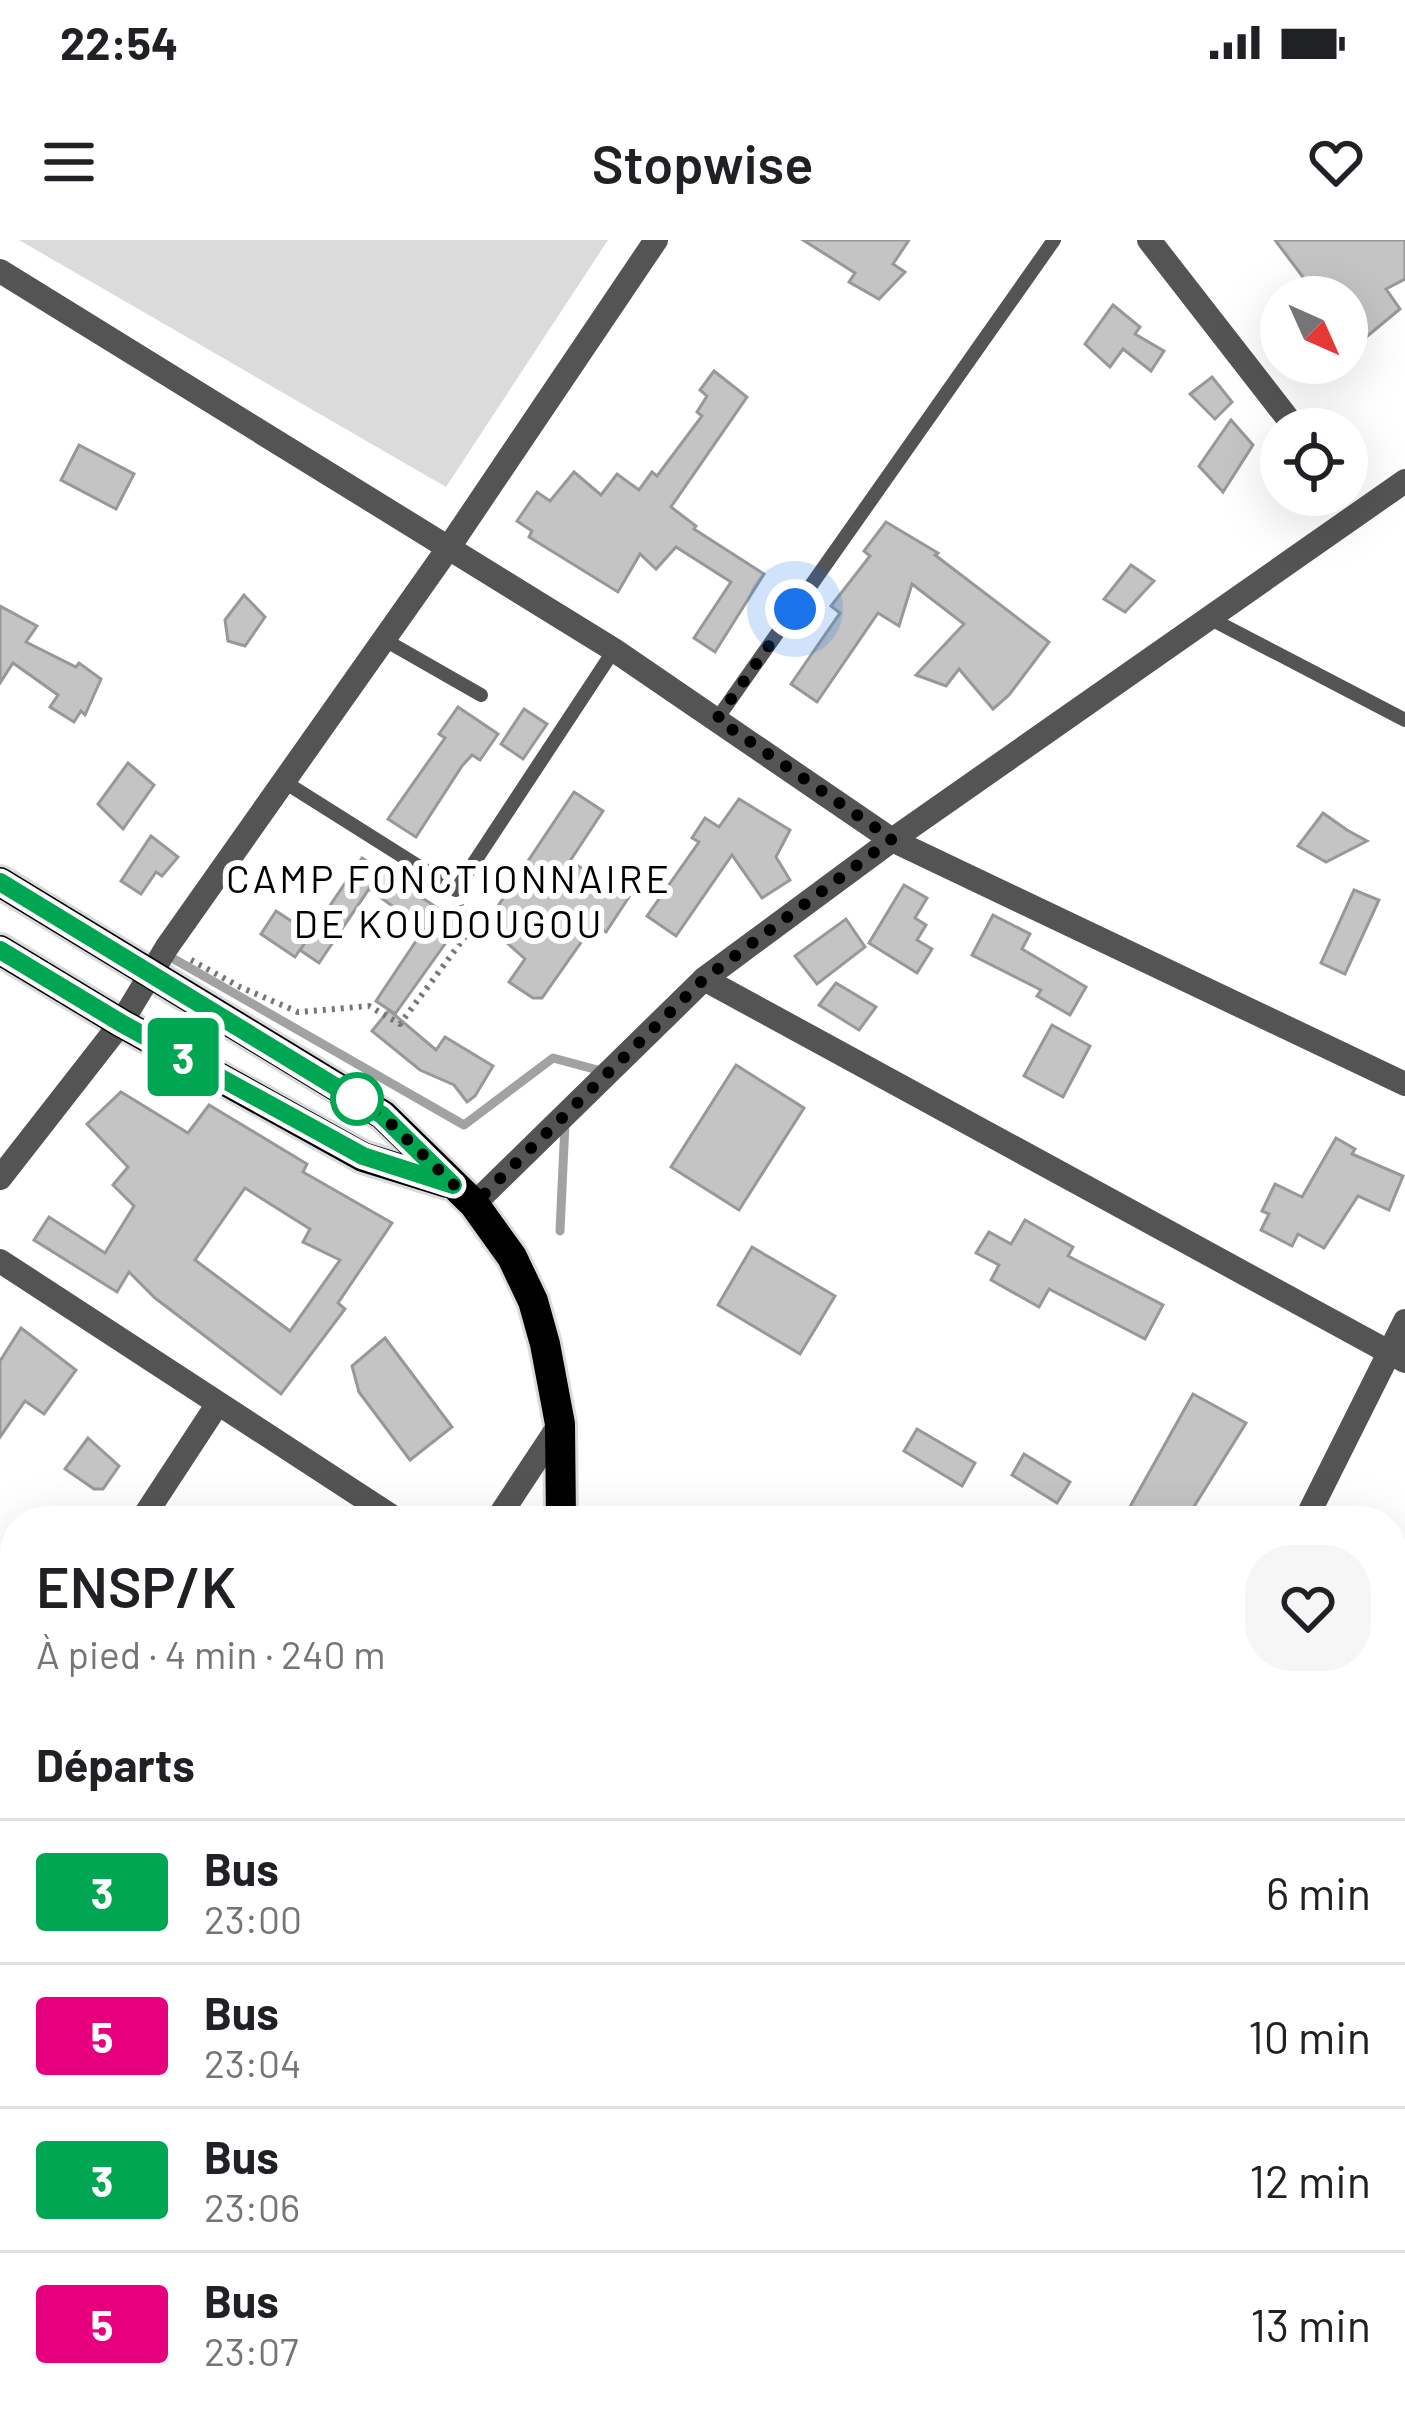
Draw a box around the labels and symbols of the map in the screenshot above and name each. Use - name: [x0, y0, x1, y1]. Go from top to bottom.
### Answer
- north arrow: [1260, 276, 1368, 384]
- your location: [765, 579, 825, 639]
- district label: CAMP FONCTIONNAIRE DE KOUDOUGOU: [226, 854, 672, 946]
- line badge: 3: [144, 1018, 222, 1096]
- unlabelled marker: [332, 1074, 382, 1124]

